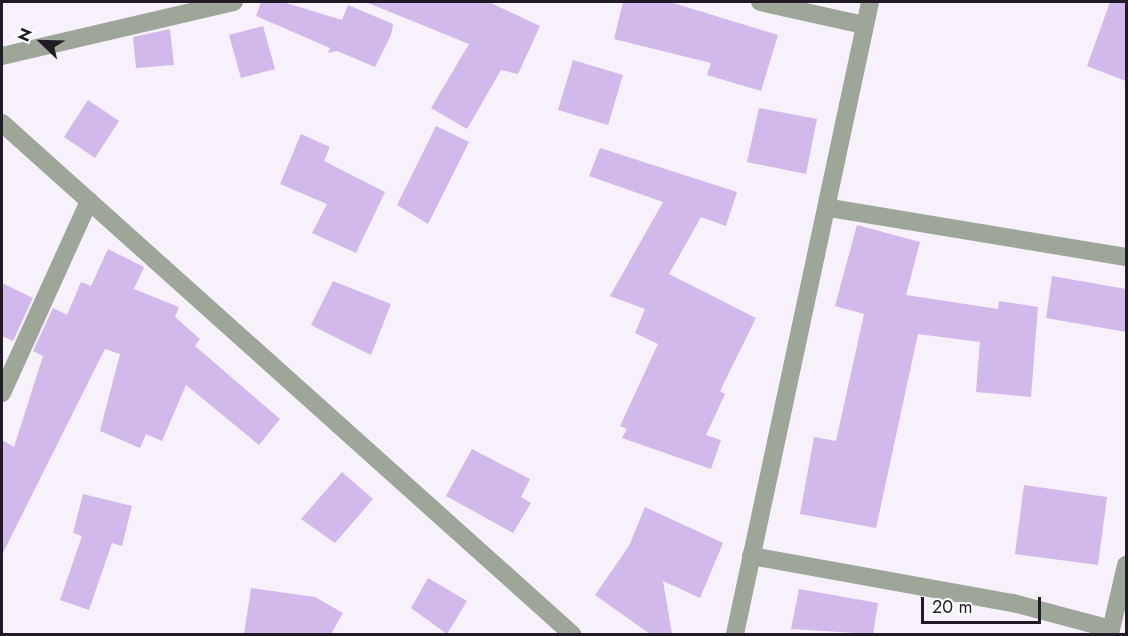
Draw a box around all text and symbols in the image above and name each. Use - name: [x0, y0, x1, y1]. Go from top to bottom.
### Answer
- north arrow: [12, 12, 72, 72]
- text: N: [12, 24, 38, 45]
- scale bar: [924, 585, 1044, 623]
- text: 20 m: [932, 594, 972, 620]

